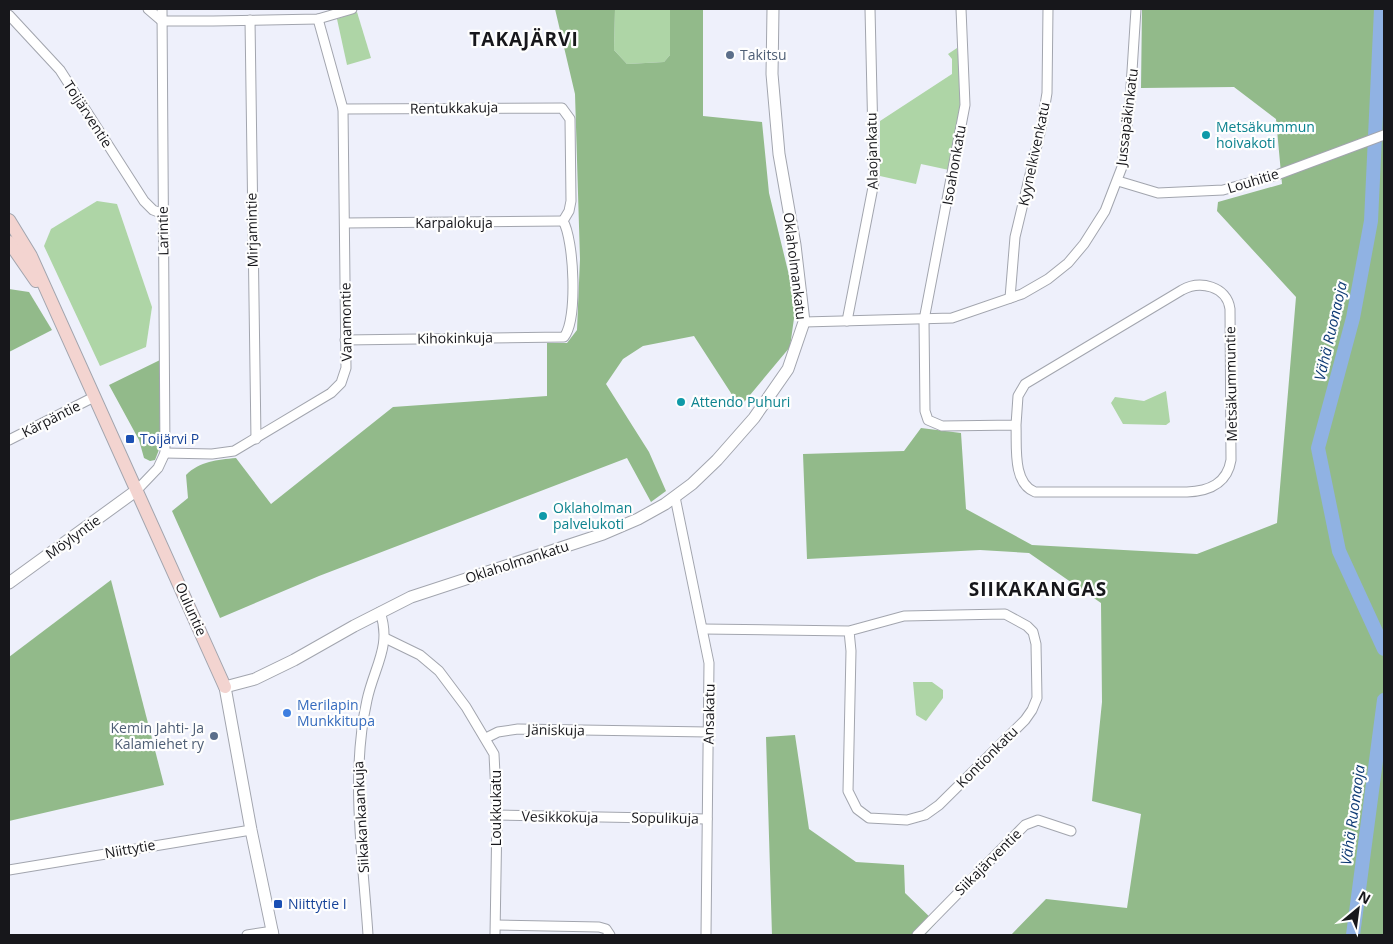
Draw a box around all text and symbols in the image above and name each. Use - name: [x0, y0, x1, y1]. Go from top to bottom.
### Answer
- district label: TAKAJÄRVI: [469, 26, 579, 52]
- place label: Takitsu: [740, 45, 787, 64]
- marker: Takitsu: [724, 49, 736, 61]
- street label: Jussapäkinkatu: [1111, 67, 1142, 169]
- street label: Toijärventie: [60, 76, 117, 151]
- street label: Rentukkakuja: [410, 97, 498, 118]
- street label: Kyynelkivenkatu: [1013, 100, 1054, 208]
- street label: Alaojankatu: [861, 112, 882, 190]
- place label: Metsäkummun hoivakoti: [1216, 117, 1315, 152]
- street label: Isoahonkatu: [937, 123, 970, 206]
- marker: Metsäkummun hoivakoti: [1200, 129, 1212, 141]
- street label: Louhitie: [1225, 164, 1281, 197]
- street label: Mirjamintie: [241, 192, 262, 267]
- street label: Larintie: [153, 206, 172, 256]
- street label: Oklaholmankatu: [779, 211, 812, 321]
- street label: Karpalokuja: [415, 213, 493, 232]
- water label: Vähä Ruonaoja: [1309, 279, 1351, 382]
- street label: Vanamontie: [335, 282, 356, 362]
- street label: Metsäkummuntie: [1220, 326, 1241, 442]
- street label: Kihokinkuja: [417, 327, 493, 348]
- place label: Attendo Puhuri: [691, 392, 790, 411]
- street label: Kärpäntie: [18, 396, 83, 441]
- marker: Attendo Puhuri: [675, 396, 687, 408]
- place label: Toijärvi P: [140, 429, 199, 448]
- marker: Toijärvi P: [124, 433, 136, 445]
- place label: Oklaholman palvelukoti: [553, 498, 632, 533]
- street label: Möylyntie: [41, 510, 104, 563]
- marker: Oklaholman palvelukoti: [537, 510, 549, 522]
- street label: Oklaholmankatu: [462, 536, 571, 587]
- district label: SIIKAKANGAS: [969, 576, 1107, 602]
- street label: Ouluntie: [171, 579, 212, 639]
- street label: Ansakatu: [698, 684, 719, 744]
- place label: Merilapin Munkkitupa: [297, 695, 375, 730]
- marker: Merilapin Munkkitupa: [281, 707, 293, 719]
- place label: Kemin Jahti- Ja Kalamiehet ry: [111, 718, 205, 753]
- street label: Jäniskuja: [525, 719, 585, 740]
- street label: Kontionkatu: [952, 722, 1022, 792]
- marker: Kemin Jahti- Ja Kalamiehet ry: [208, 730, 220, 742]
- street label: Siikakankaankuja: [348, 760, 373, 874]
- water label: Vähä Ruonaoja: [1335, 763, 1369, 866]
- street label: Loukkukatu: [486, 770, 505, 846]
- street label: Vesikkokuja: [521, 806, 599, 827]
- street label: Sopulikuja: [631, 807, 699, 828]
- street label: Siikajärventie: [950, 824, 1025, 899]
- street label: Niittytie: [103, 835, 157, 862]
- north arrow: [1333, 884, 1383, 934]
- text: N: [1355, 886, 1374, 908]
- place label: Niittytie I: [288, 894, 347, 913]
- marker: Niittytie I: [272, 898, 284, 910]

